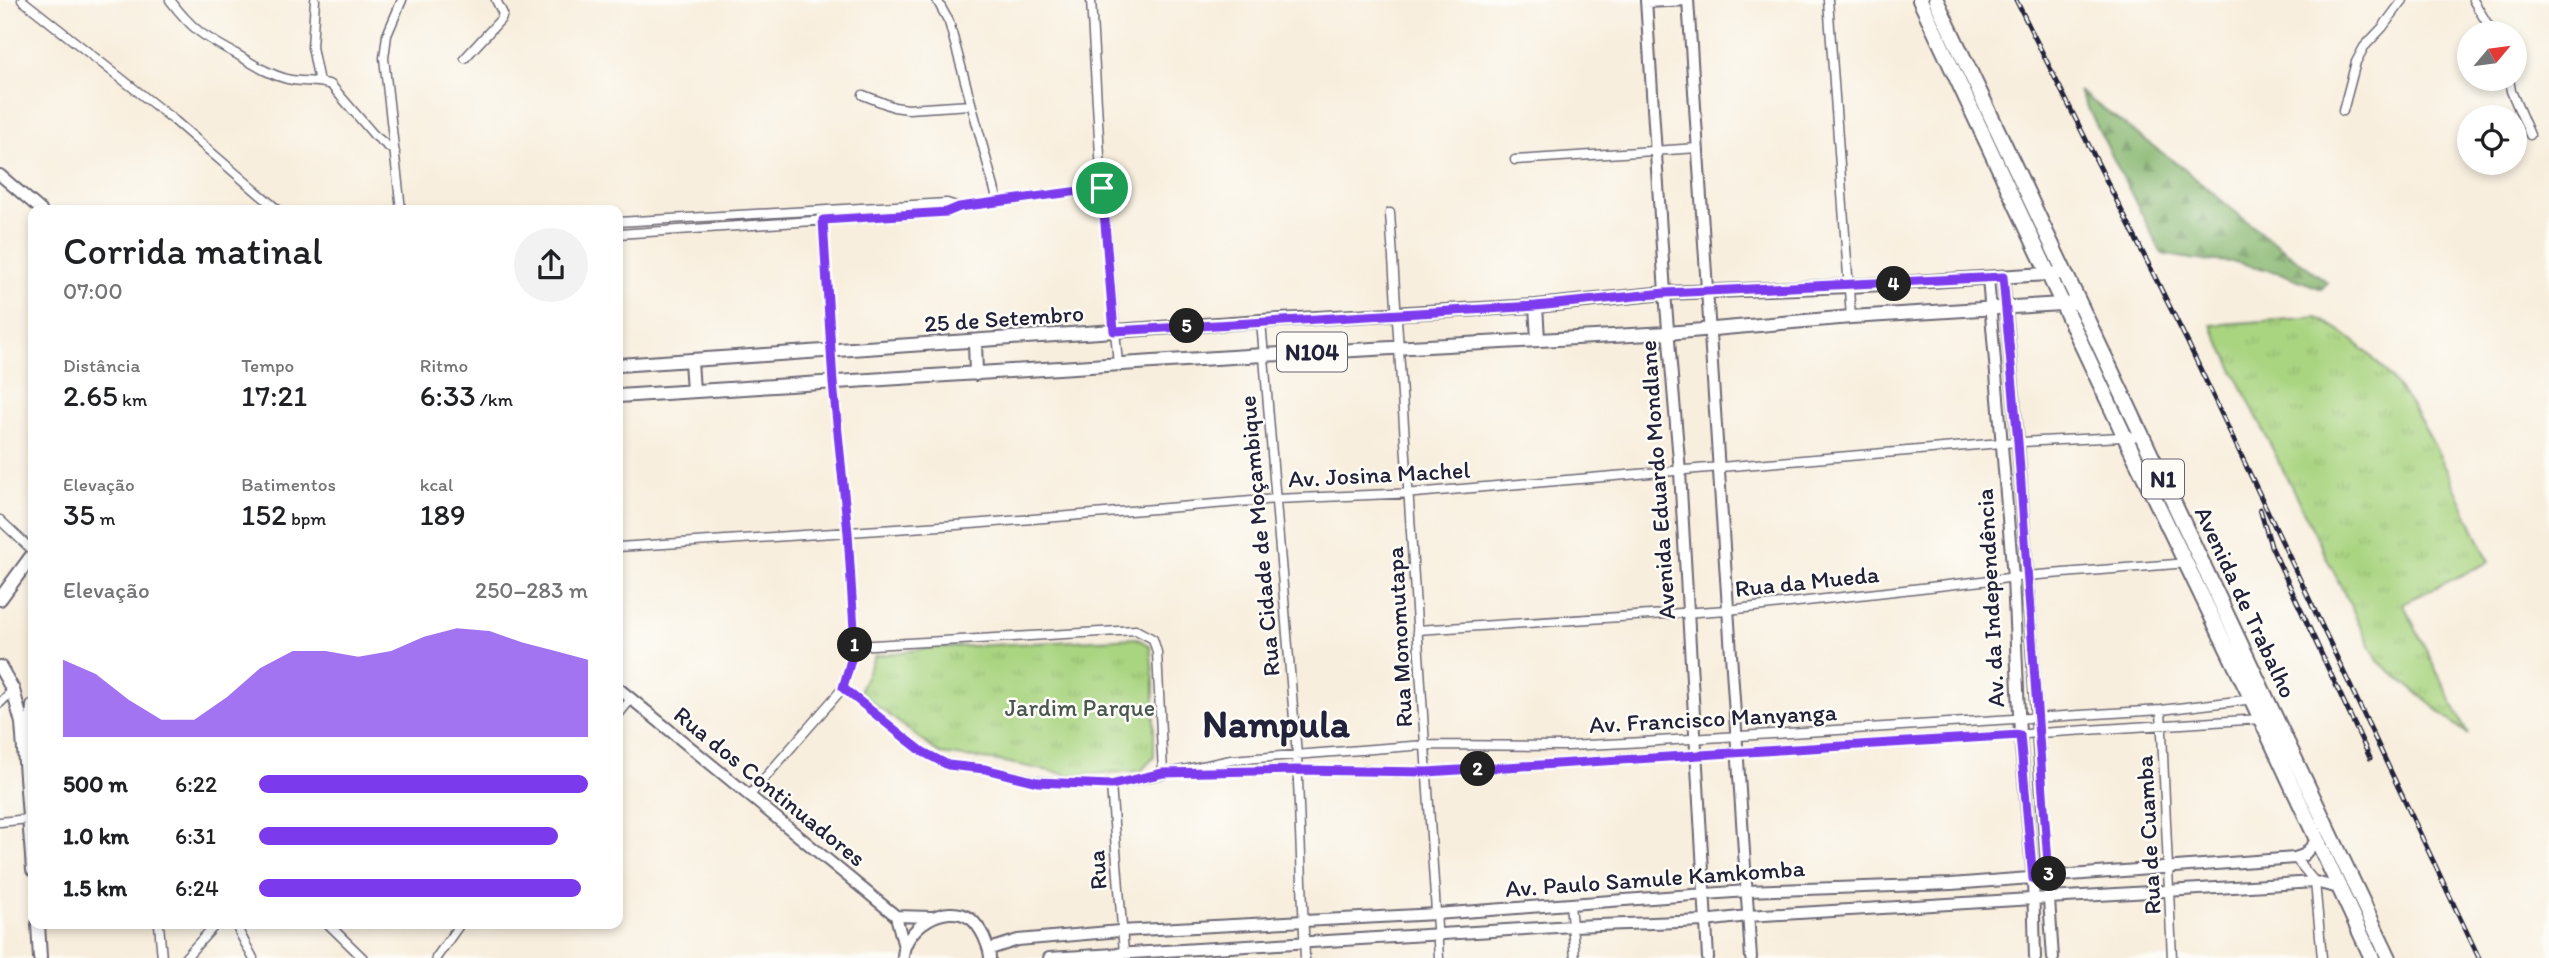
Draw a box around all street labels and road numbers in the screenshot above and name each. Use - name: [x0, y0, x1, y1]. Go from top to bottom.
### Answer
- street label: 25 de Setembro: [923, 298, 1085, 338]
- road number: N104: [1277, 332, 1347, 372]
- street label: Avenida Eduardo Mondlane: [1633, 339, 1681, 621]
- street label: Rua Cidade de Moçambique: [1232, 394, 1286, 678]
- street label: Av. Josina Machel: [1287, 455, 1471, 493]
- road number: N1: [2142, 460, 2184, 499]
- street label: Av. da Independência: [1970, 488, 2010, 708]
- street label: Avenida de Trabalho: [2189, 502, 2303, 702]
- street label: Rua Monomutapa: [1380, 545, 1418, 728]
- street label: Rua da Mueda: [1733, 559, 1881, 603]
- street label: Av. Francisco Manyanga: [1588, 697, 1838, 739]
- street label: Rua dos Continuadores: [668, 700, 872, 872]
- street label: Rua de Cuamba: [2129, 754, 2167, 916]
- street label: Rua: [1081, 849, 1113, 891]
- street label: Av. Paulo Samule Kamkomba: [1504, 853, 1806, 903]

